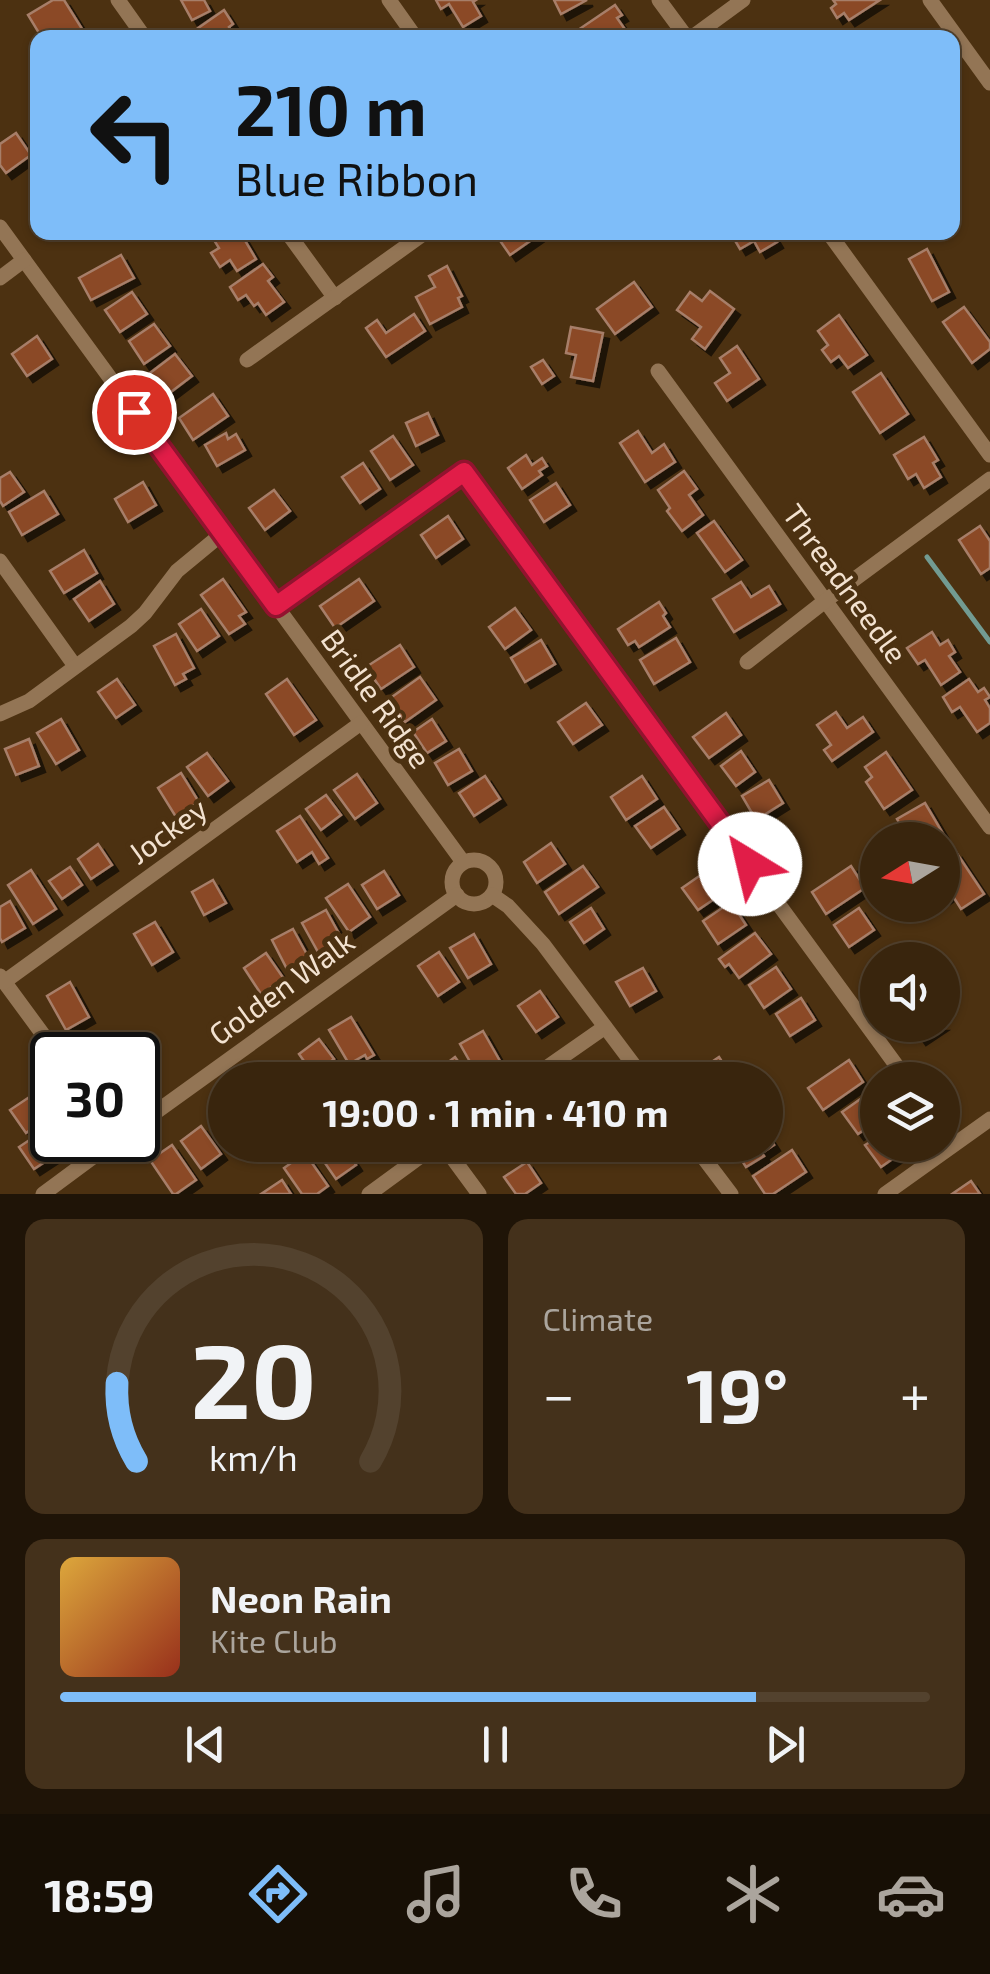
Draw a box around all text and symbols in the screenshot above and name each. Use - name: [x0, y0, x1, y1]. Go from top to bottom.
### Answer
- text: 210 m: [235, 66, 427, 150]
- icon: left: [70, 70, 200, 200]
- text: Blue Ribbon: [235, 151, 478, 205]
- pin: [92, 370, 177, 455]
- icon: arrive: [107, 385, 162, 440]
- street label: Threadneedle: [776, 496, 916, 670]
- street label: Bridle Ridge: [315, 622, 439, 774]
- street label: Jockey: [121, 789, 214, 871]
- position arrow: [698, 812, 802, 916]
- north arrow: [860, 822, 960, 922]
- map controls: [860, 822, 960, 1162]
- street label: Golden Walk: [201, 922, 361, 1052]
- button: sound: [860, 942, 960, 1042]
- speed limit sign: 30: [30, 1032, 160, 1162]
- button: layers: [860, 1062, 960, 1162]
- text: 19:00 · 1 min · 410 m: [322, 1089, 669, 1135]
- text: Climate: [543, 1299, 653, 1337]
- text: 20: [191, 1315, 317, 1440]
- text: 19°: [686, 1348, 788, 1438]
- text: −: [543, 1360, 575, 1426]
- text: +: [900, 1360, 930, 1426]
- text: km/h: [209, 1435, 298, 1478]
- text: Neon Rain: [210, 1575, 392, 1621]
- text: Kite Club: [210, 1621, 338, 1659]
- icon: previous: [178, 1717, 233, 1772]
- icon: pause: [468, 1717, 523, 1772]
- icon: next: [758, 1717, 813, 1772]
- icon: directions: [243, 1859, 313, 1929]
- icon: music: [401, 1859, 471, 1929]
- icon: phone: [559, 1859, 629, 1929]
- icon: climate: [718, 1859, 788, 1929]
- icon: car: [876, 1859, 946, 1929]
- text: 18:59: [44, 1867, 155, 1921]

